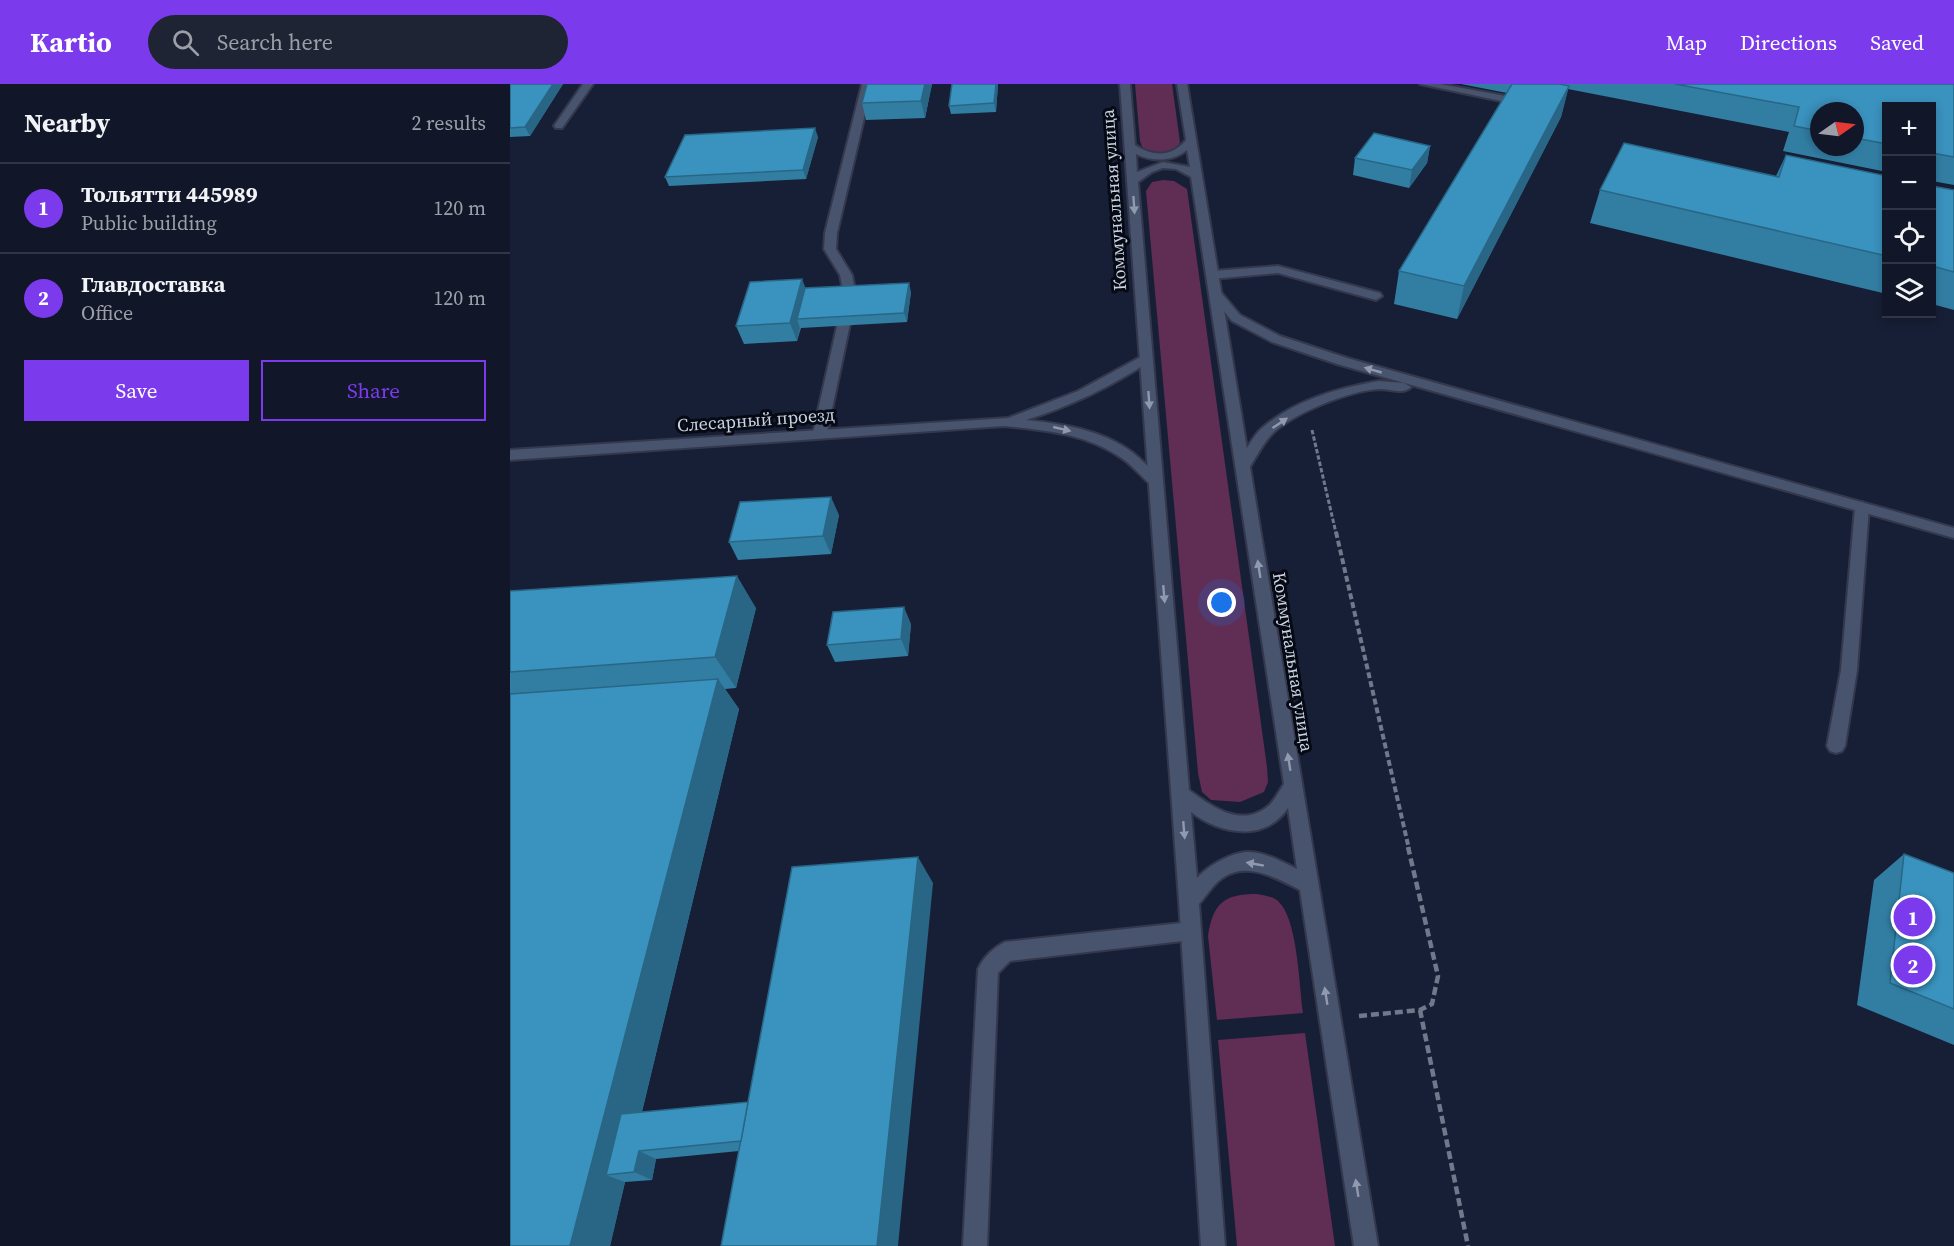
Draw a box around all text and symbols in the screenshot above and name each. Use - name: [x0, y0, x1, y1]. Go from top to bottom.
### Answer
- search box: [148, 15, 568, 69]
- text: Kartio: [30, 23, 112, 61]
- icon: search: [169, 26, 202, 59]
- text: Search here: [217, 27, 333, 57]
- text: Map: [1666, 28, 1707, 57]
- text: Directions: [1740, 28, 1837, 57]
- text: Saved: [1870, 28, 1924, 57]
- north arrow: [1810, 102, 1864, 156]
- map controls: [1882, 102, 1936, 318]
- button: +: [1882, 102, 1936, 156]
- text: Nearby: [24, 105, 110, 141]
- street label: Коммунальная улица: [1095, 108, 1132, 292]
- text: 2 results: [411, 109, 486, 137]
- button: −: [1882, 156, 1936, 210]
- text: Тольятти 445989: [81, 179, 258, 209]
- text: 1: [38, 194, 49, 222]
- text: 120 m: [433, 194, 486, 222]
- one-way arrow: [1129, 196, 1139, 215]
- text: Public building: [81, 209, 217, 237]
- button: locate: [1882, 210, 1936, 264]
- button: layers: [1882, 264, 1936, 318]
- text: Главдоставка: [81, 269, 225, 299]
- text: 2: [38, 284, 49, 312]
- text: 120 m: [433, 284, 486, 312]
- text: Office: [81, 299, 133, 327]
- button: Save: [24, 360, 249, 421]
- button: Share: [261, 360, 486, 421]
- one-way arrow: [1364, 365, 1382, 374]
- one-way arrow: [1144, 390, 1154, 409]
- street label: Слесарный проезд: [676, 402, 836, 437]
- one-way arrow: [1272, 418, 1288, 429]
- one-way arrow: [1053, 425, 1072, 434]
- one-way arrow: [1254, 559, 1263, 578]
- street label: Коммунальная улица: [1267, 570, 1320, 754]
- one-way arrow: [1159, 584, 1169, 603]
- your location: [1207, 588, 1236, 617]
- one-way arrow: [1285, 752, 1294, 771]
- one-way arrow: [1179, 821, 1188, 840]
- one-way arrow: [1246, 859, 1265, 868]
- pin: 1: [1894, 894, 1932, 940]
- pin: 2: [1894, 942, 1932, 988]
- one-way arrow: [1322, 986, 1331, 1005]
- one-way arrow: [1352, 1179, 1361, 1198]

